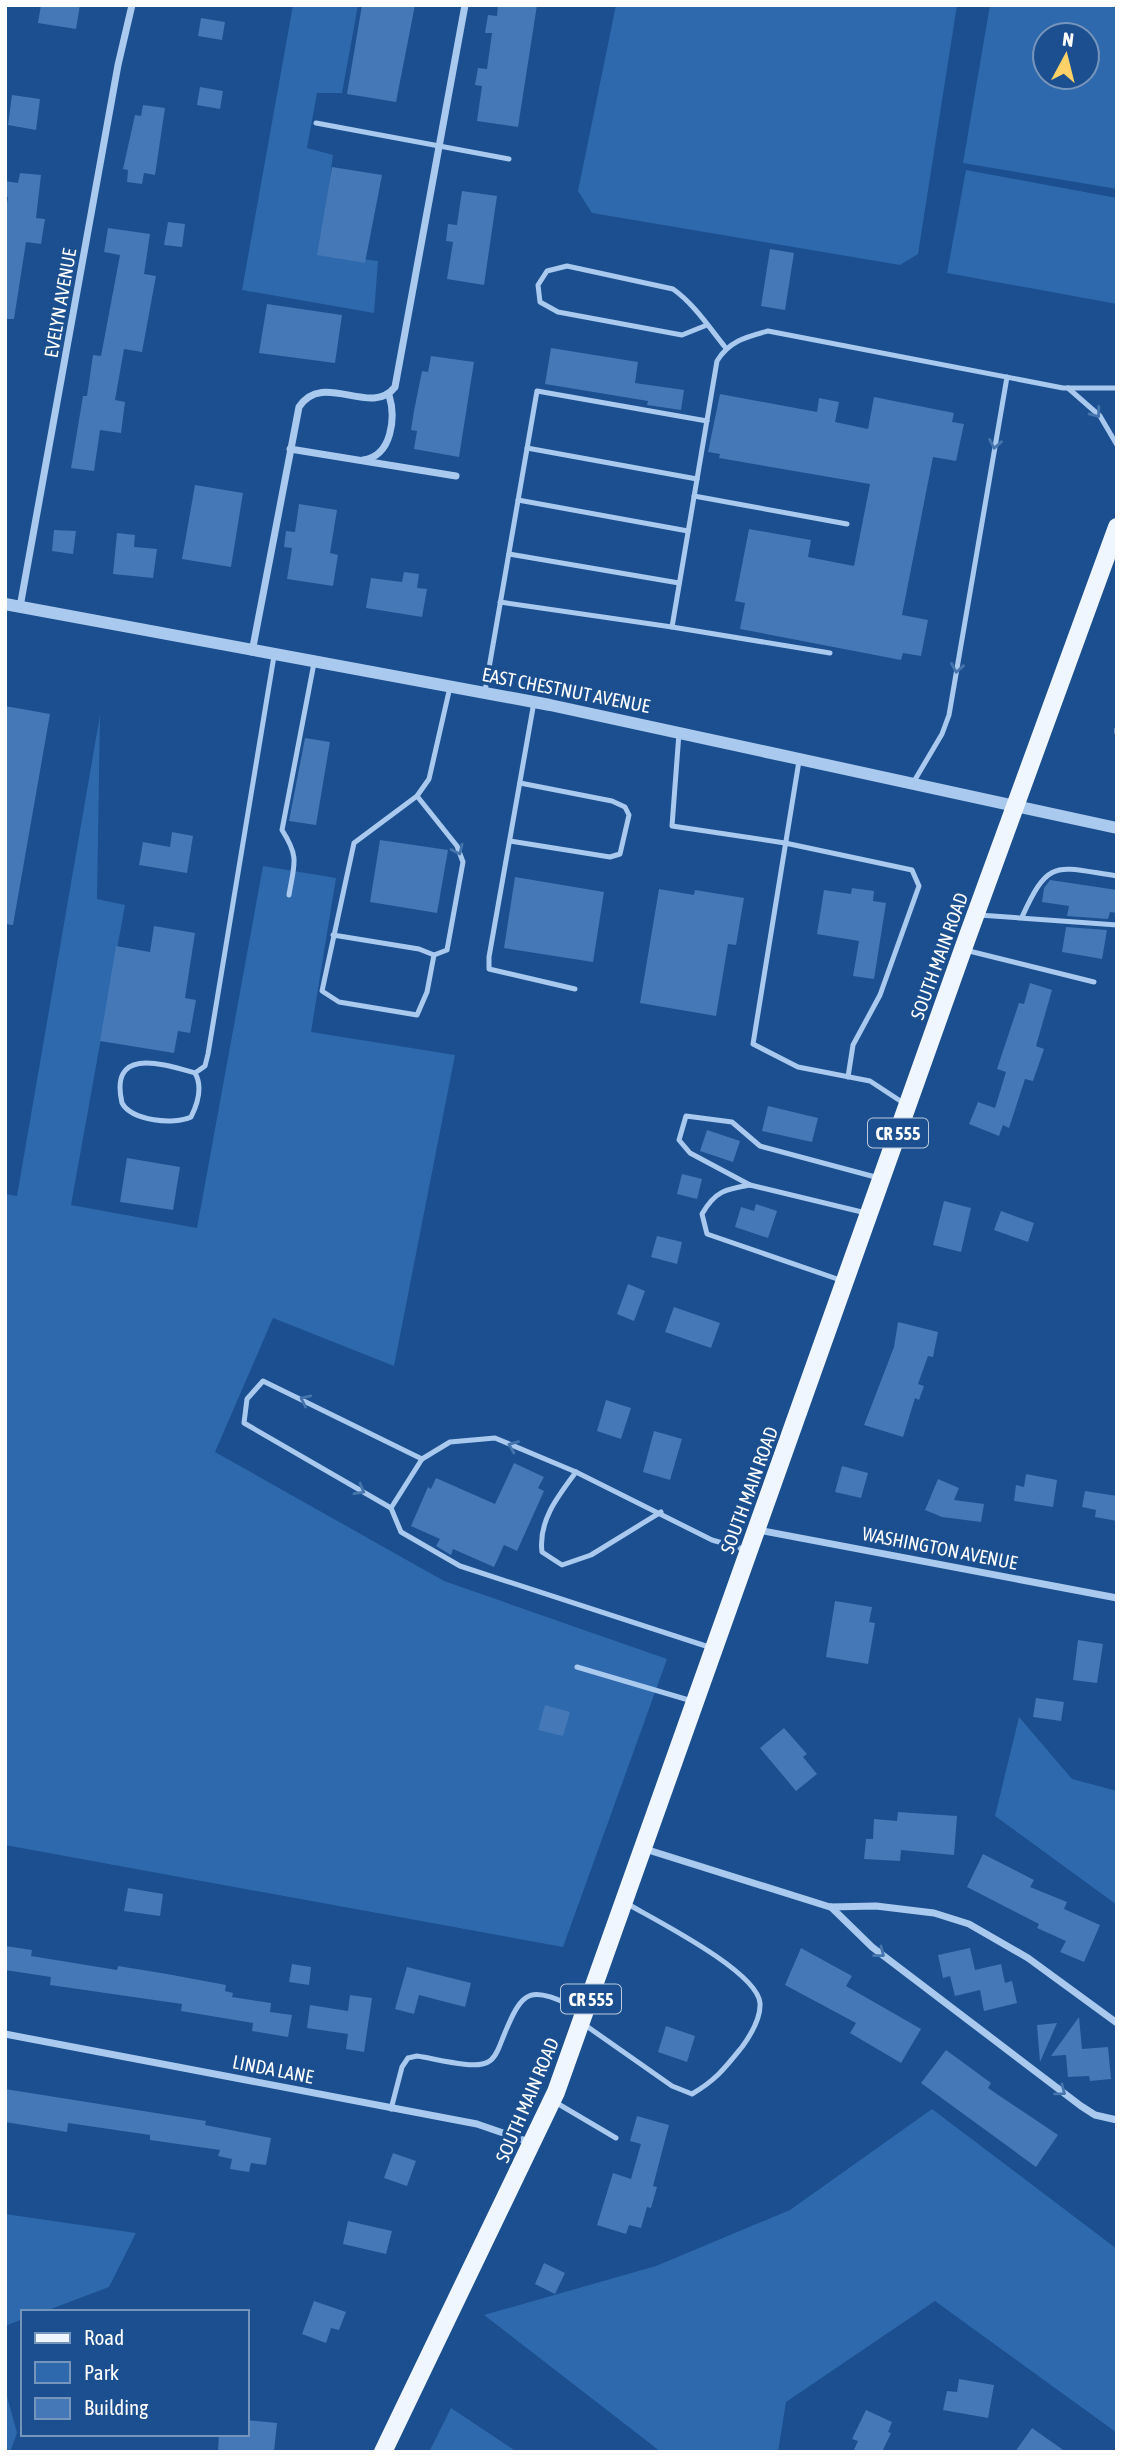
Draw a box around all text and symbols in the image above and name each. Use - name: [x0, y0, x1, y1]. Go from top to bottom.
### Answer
- north arrow: [1031, 21, 1101, 91]
- text: N: [1061, 28, 1075, 51]
- street label: EVELYN AVENUE: [40, 247, 80, 359]
- one-way arrow: [1088, 405, 1101, 418]
- one-way arrow: [988, 438, 1003, 450]
- one-way arrow: [950, 662, 965, 674]
- street label: EAST CHESTNUT AVENUE: [480, 663, 652, 717]
- one-way arrow: [450, 843, 464, 855]
- street label: SOUTH MAIN ROAD: [906, 890, 972, 1022]
- road number: CR 555: [868, 1118, 928, 1148]
- one-way arrow: [300, 1394, 312, 1408]
- street label: SOUTH MAIN ROAD: [716, 1424, 782, 1556]
- one-way arrow: [507, 1440, 519, 1454]
- one-way arrow: [352, 1482, 365, 1495]
- street label: WASHINGTON AVENUE: [861, 1522, 1019, 1574]
- one-way arrow: [873, 1944, 885, 1957]
- road number: CR 555: [561, 1984, 621, 2013]
- street label: SOUTH MAIN ROAD: [491, 2034, 563, 2166]
- street label: LINDA LANE: [231, 2050, 315, 2088]
- one-way arrow: [1053, 2082, 1066, 2095]
- legend: [21, 2310, 248, 2436]
- text: Road: [84, 2325, 124, 2349]
- text: Park: [84, 2360, 119, 2384]
- text: Building: [84, 2395, 148, 2419]

